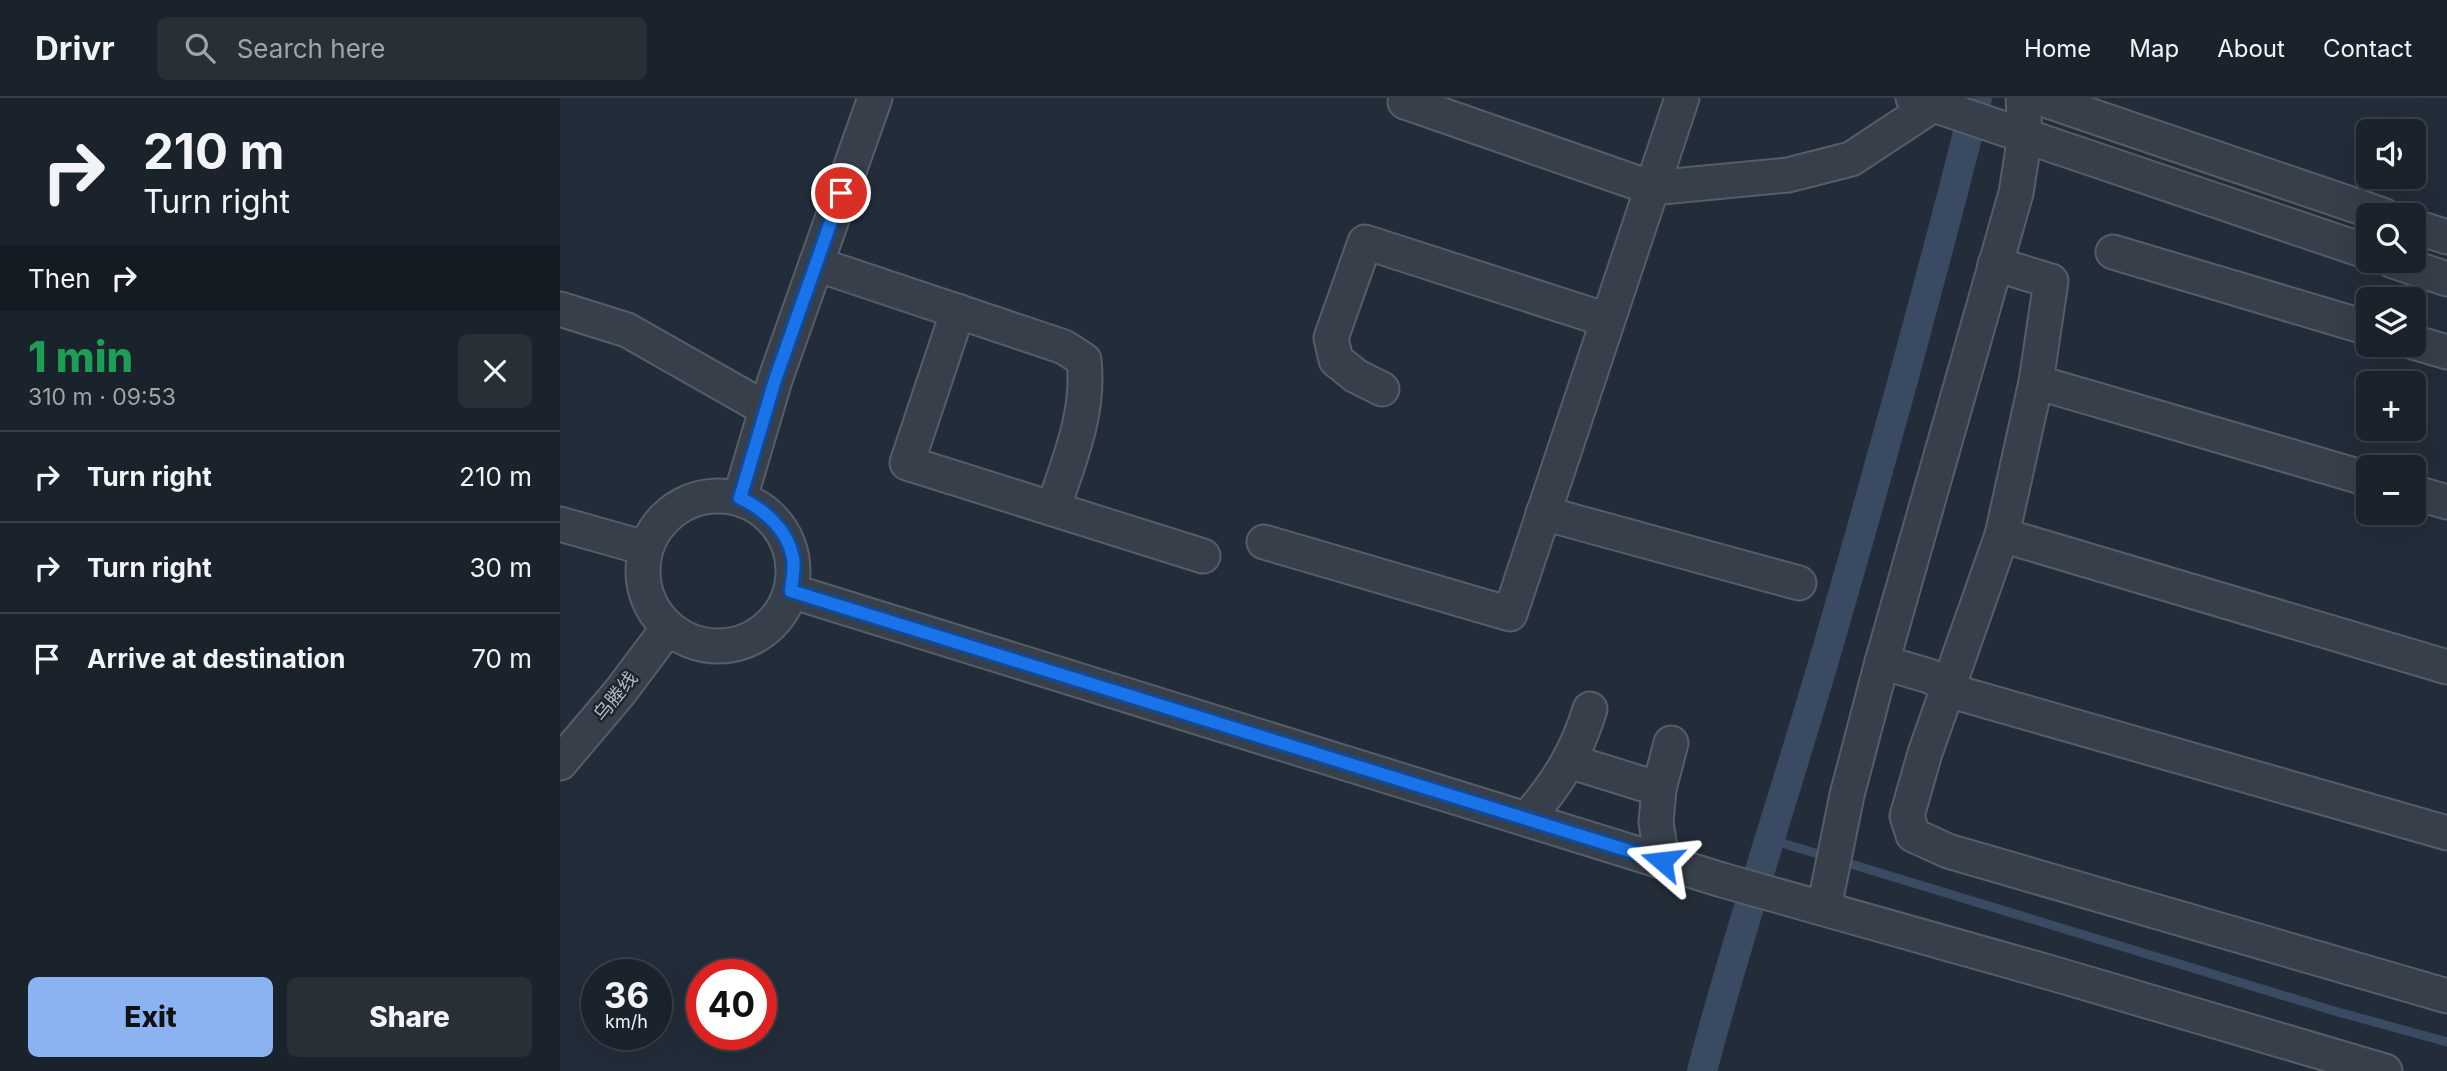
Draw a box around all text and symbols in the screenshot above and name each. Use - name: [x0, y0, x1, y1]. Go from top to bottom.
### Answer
- search box: [157, 17, 647, 80]
- text: Drivr: [35, 28, 115, 68]
- icon: search: [181, 29, 219, 67]
- text: Search here: [237, 33, 385, 64]
- text: Home: [2024, 34, 2091, 63]
- text: Map: [2129, 34, 2179, 63]
- text: About: [2217, 34, 2285, 63]
- text: Contact: [2323, 34, 2412, 63]
- map controls: [2356, 119, 2426, 525]
- button: sound: [2356, 119, 2426, 189]
- text: 210 m: [143, 122, 284, 181]
- icon: right: [28, 126, 119, 217]
- pin: [811, 163, 871, 223]
- icon: arrive: [822, 174, 860, 212]
- text: Turn right: [143, 182, 290, 221]
- button: search: [2356, 203, 2426, 273]
- icon: right: [105, 259, 143, 297]
- text: Then: [28, 263, 91, 294]
- button: layers: [2356, 287, 2426, 357]
- text: 1 min: [28, 331, 133, 382]
- button: close: [458, 334, 532, 408]
- button: +: [2356, 371, 2426, 441]
- text: 310 m · 09:53: [28, 383, 176, 411]
- button: −: [2356, 455, 2426, 525]
- icon: right: [28, 458, 66, 496]
- text: Turn right: [87, 461, 212, 492]
- text: 210 m: [459, 461, 532, 492]
- icon: right: [28, 549, 66, 587]
- text: Turn right: [87, 552, 212, 583]
- text: 30 m: [469, 552, 532, 583]
- icon: arrive: [28, 640, 66, 678]
- text: Arrive at destination: [87, 643, 346, 674]
- text: 70 m: [471, 643, 532, 674]
- street label: 乌塍线: [589, 667, 642, 726]
- position arrow: [1625, 824, 1699, 898]
- speed limit sign: 40: [686, 959, 777, 1050]
- text: 36: [604, 974, 649, 1016]
- button: Exit: [28, 977, 273, 1057]
- button: Share: [287, 977, 532, 1057]
- text: km/h: [605, 1011, 648, 1032]

